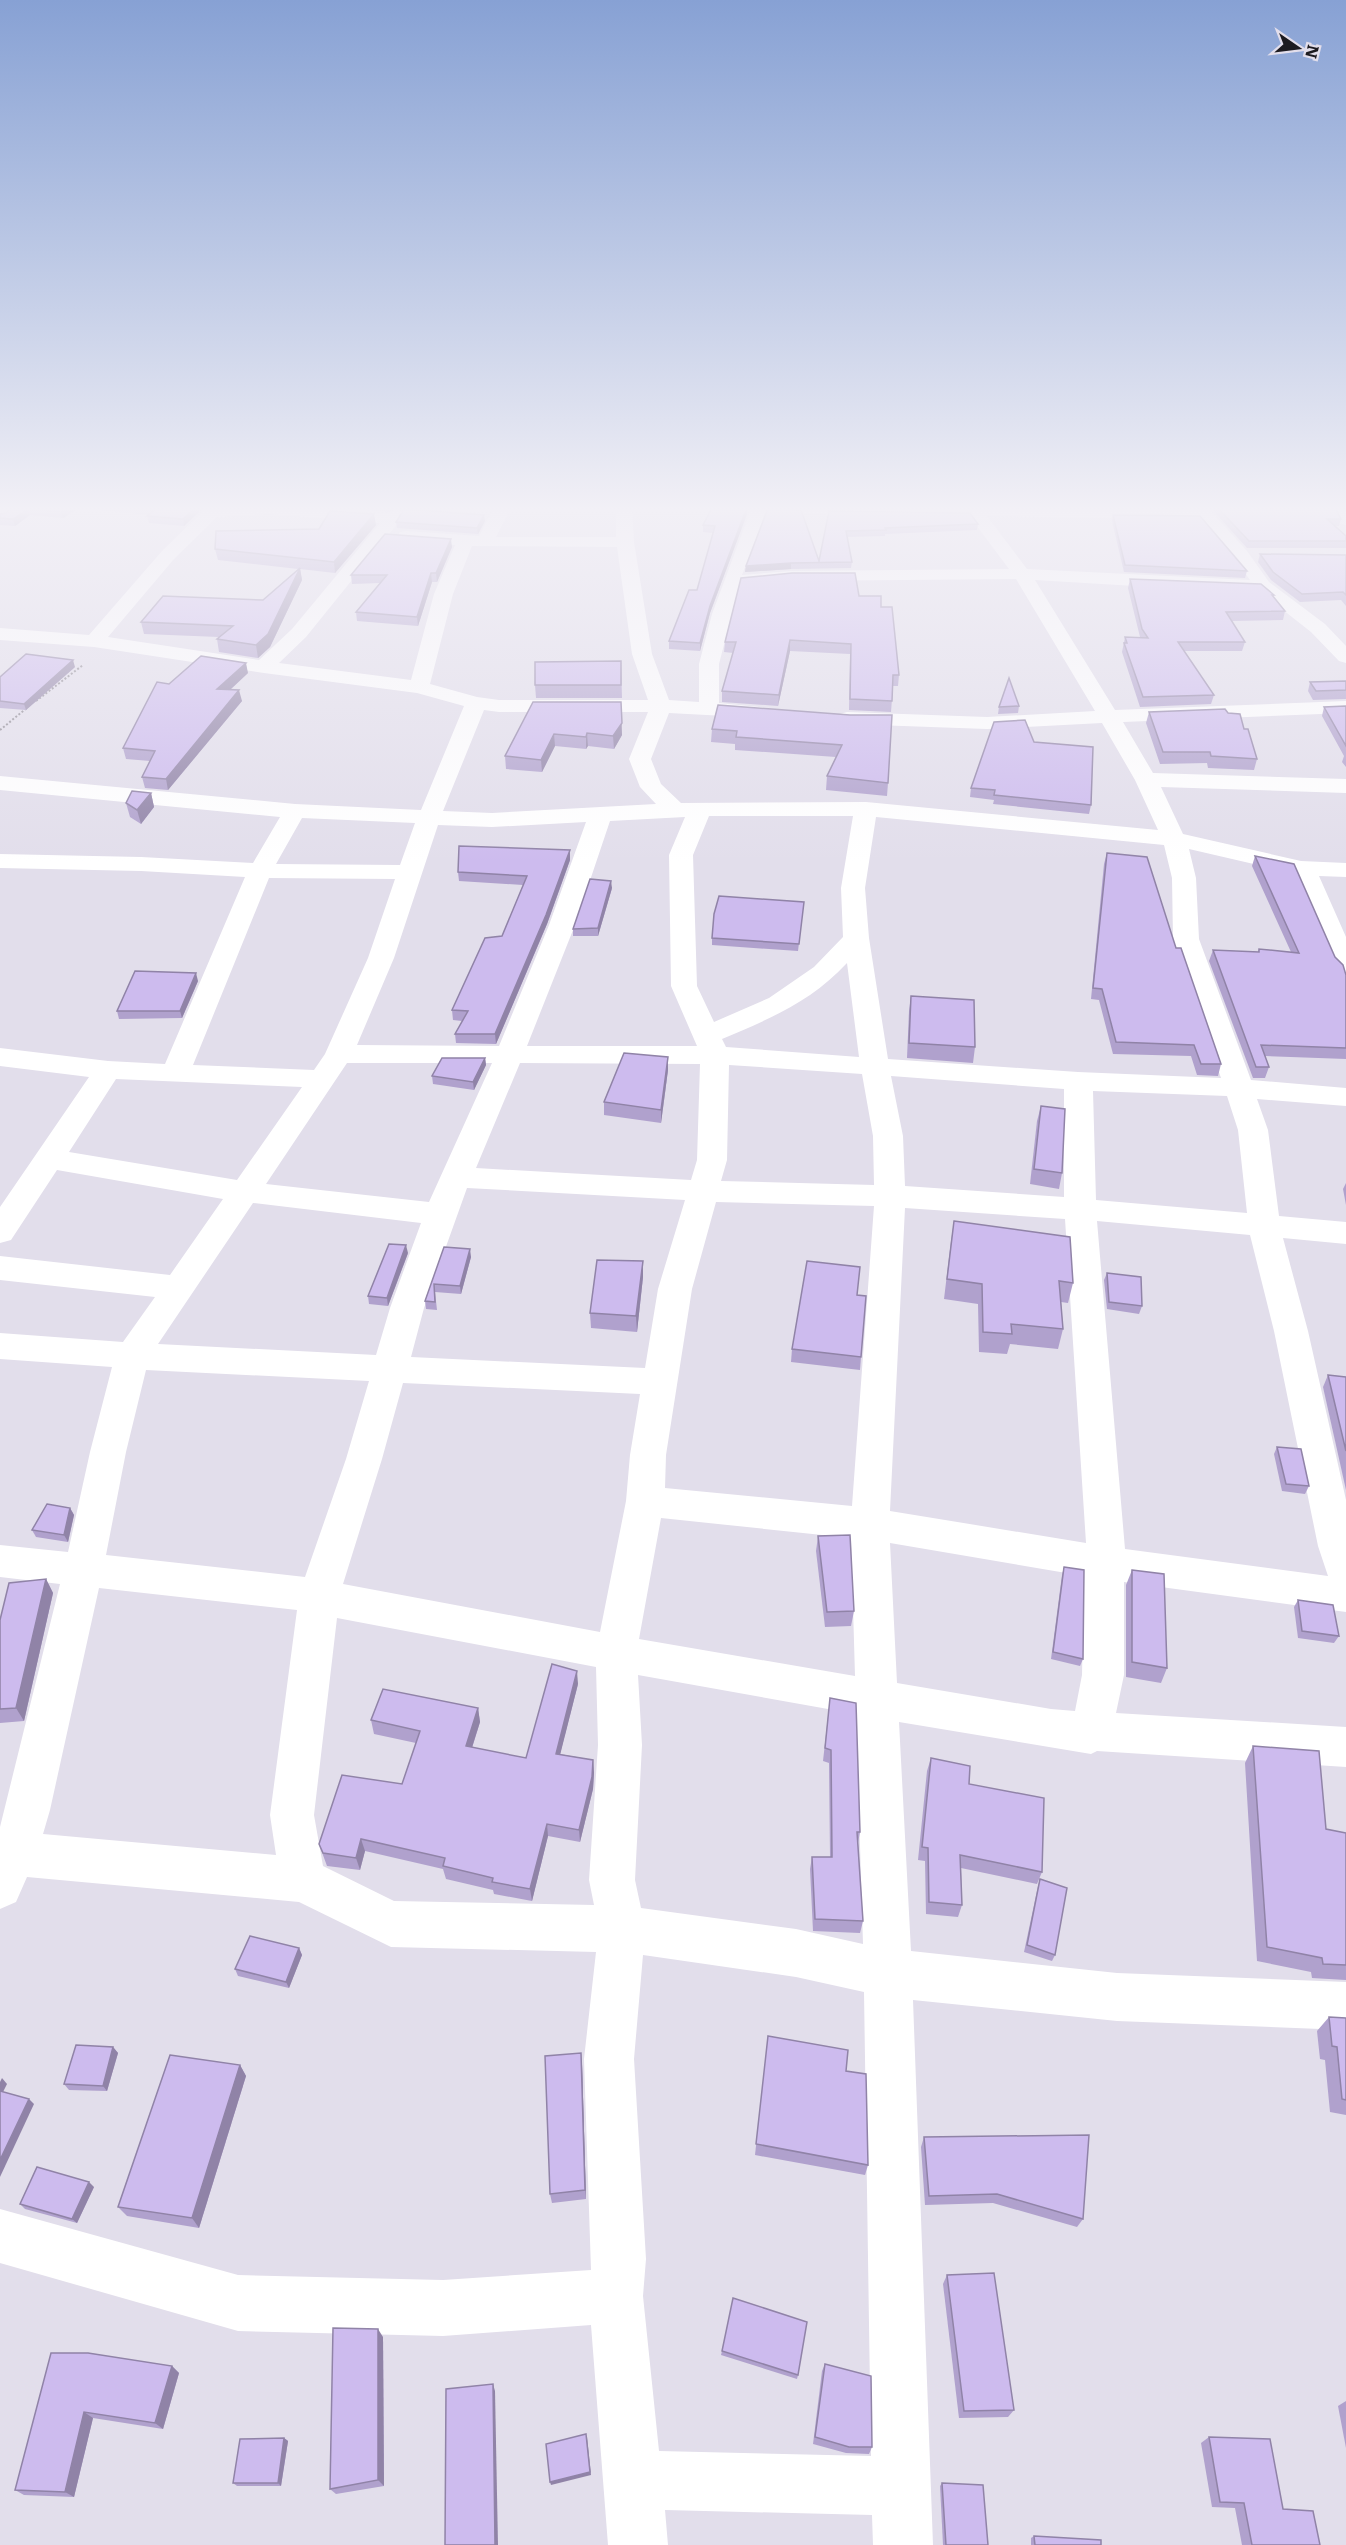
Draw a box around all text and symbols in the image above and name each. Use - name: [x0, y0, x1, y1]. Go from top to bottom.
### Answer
- north arrow: [1268, 18, 1328, 78]
- text: N: [1300, 42, 1327, 61]

